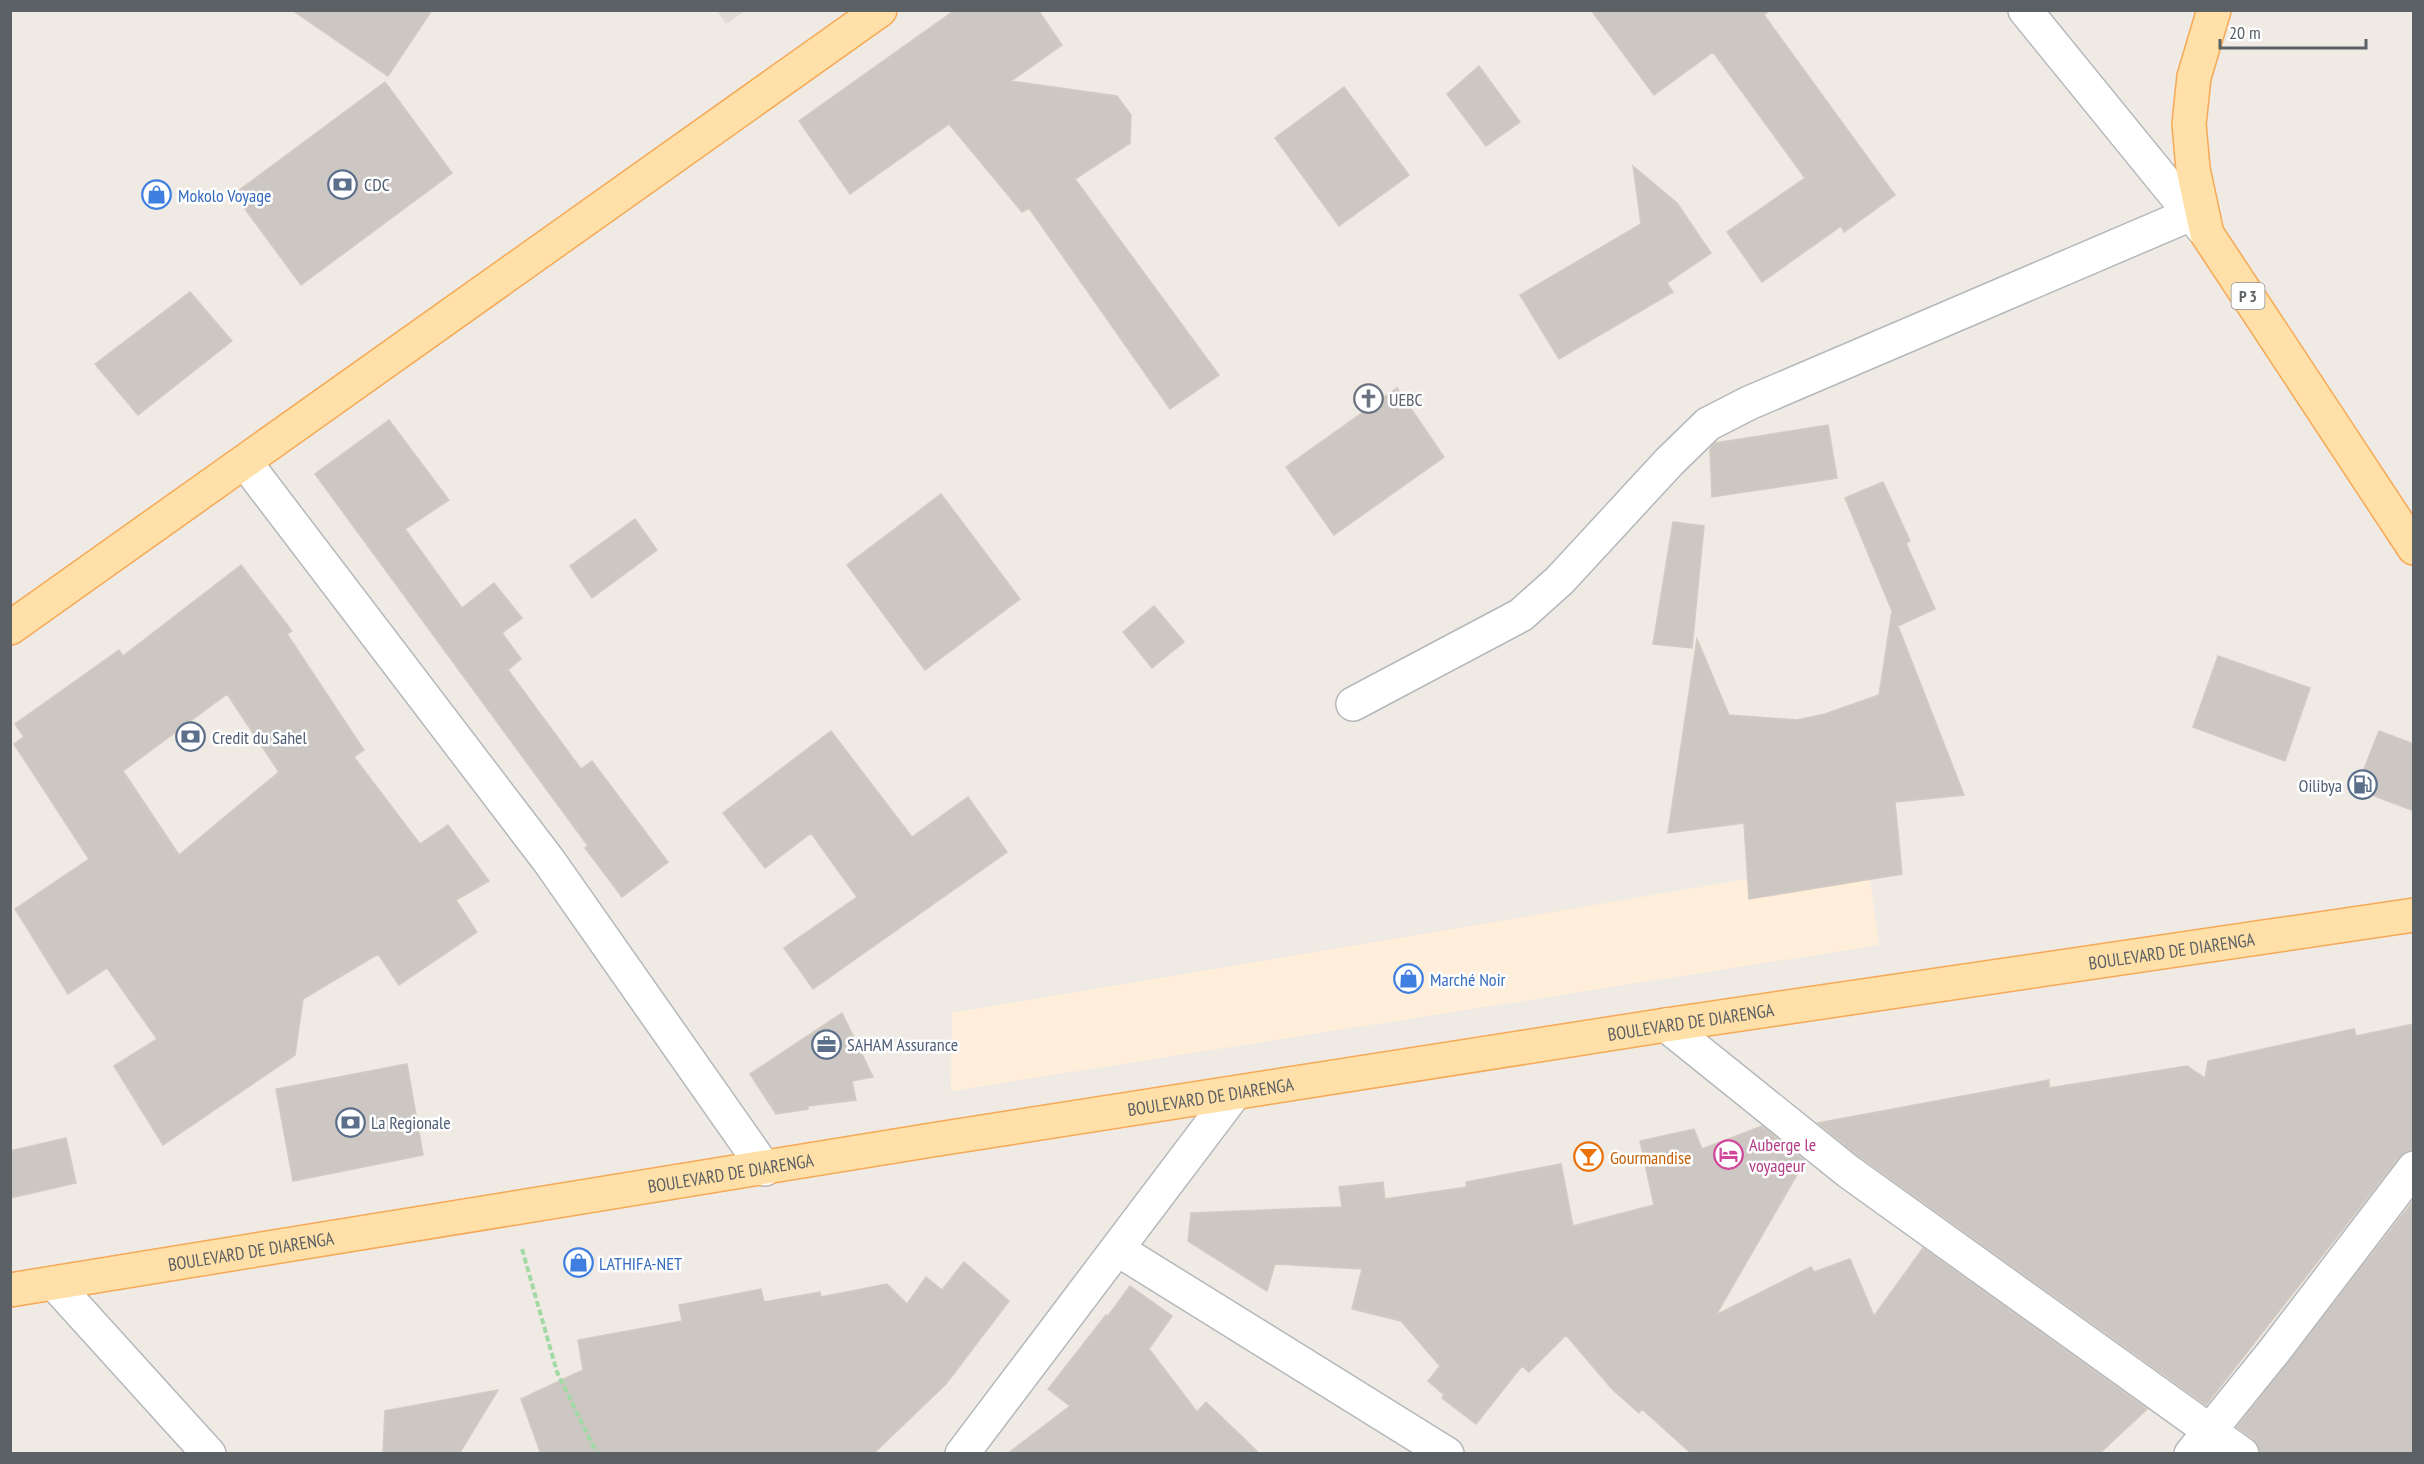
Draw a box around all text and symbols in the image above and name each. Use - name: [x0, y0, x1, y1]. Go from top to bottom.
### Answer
- scale bar: [2220, 12, 2366, 50]
- text: 20 m: [2229, 21, 2261, 44]
- bank icon: CDC: [327, 168, 359, 200]
- place label: CDC: [364, 173, 390, 196]
- shop icon: Mokolo Voyage: [141, 179, 173, 211]
- place label: Mokolo Voyage: [178, 184, 271, 207]
- road number: P 3: [2232, 283, 2264, 309]
- church icon: UEBC: [1352, 383, 1384, 415]
- place label: UEBC: [1389, 388, 1423, 411]
- bank icon: Credit du Sahel: [175, 721, 207, 753]
- place label: Credit du Sahel: [212, 726, 308, 749]
- fuel station icon: Oilibya: [2347, 769, 2379, 801]
- place label: Oilibya: [2299, 774, 2342, 797]
- street label: BOULEVARD DE DIARENGA: [2087, 927, 2257, 974]
- shop icon: Marché Noir: [1393, 963, 1425, 995]
- place label: Marché Noir: [1430, 968, 1506, 991]
- street label: BOULEVARD DE DIARENGA: [1606, 998, 1776, 1045]
- office icon: SAHAM Assurance: [810, 1028, 842, 1060]
- place label: SAHAM Assurance: [847, 1033, 958, 1056]
- street label: BOULEVARD DE DIARENGA: [1126, 1072, 1296, 1121]
- bank icon: La Regionale: [334, 1106, 366, 1138]
- place label: La Regionale: [371, 1111, 451, 1134]
- place label: Auberge le voyageur: [1749, 1133, 1816, 1177]
- hotel icon: Auberge le voyageur: [1712, 1138, 1744, 1170]
- bar icon: Gourmandise: [1573, 1141, 1605, 1173]
- place label: Gourmandise: [1610, 1146, 1691, 1169]
- street label: BOULEVARD DE DIARENGA: [646, 1148, 816, 1198]
- street label: BOULEVARD DE DIARENGA: [166, 1226, 336, 1276]
- shop icon: LATHIFA-NET: [562, 1247, 594, 1279]
- place label: LATHIFA-NET: [599, 1252, 682, 1275]

